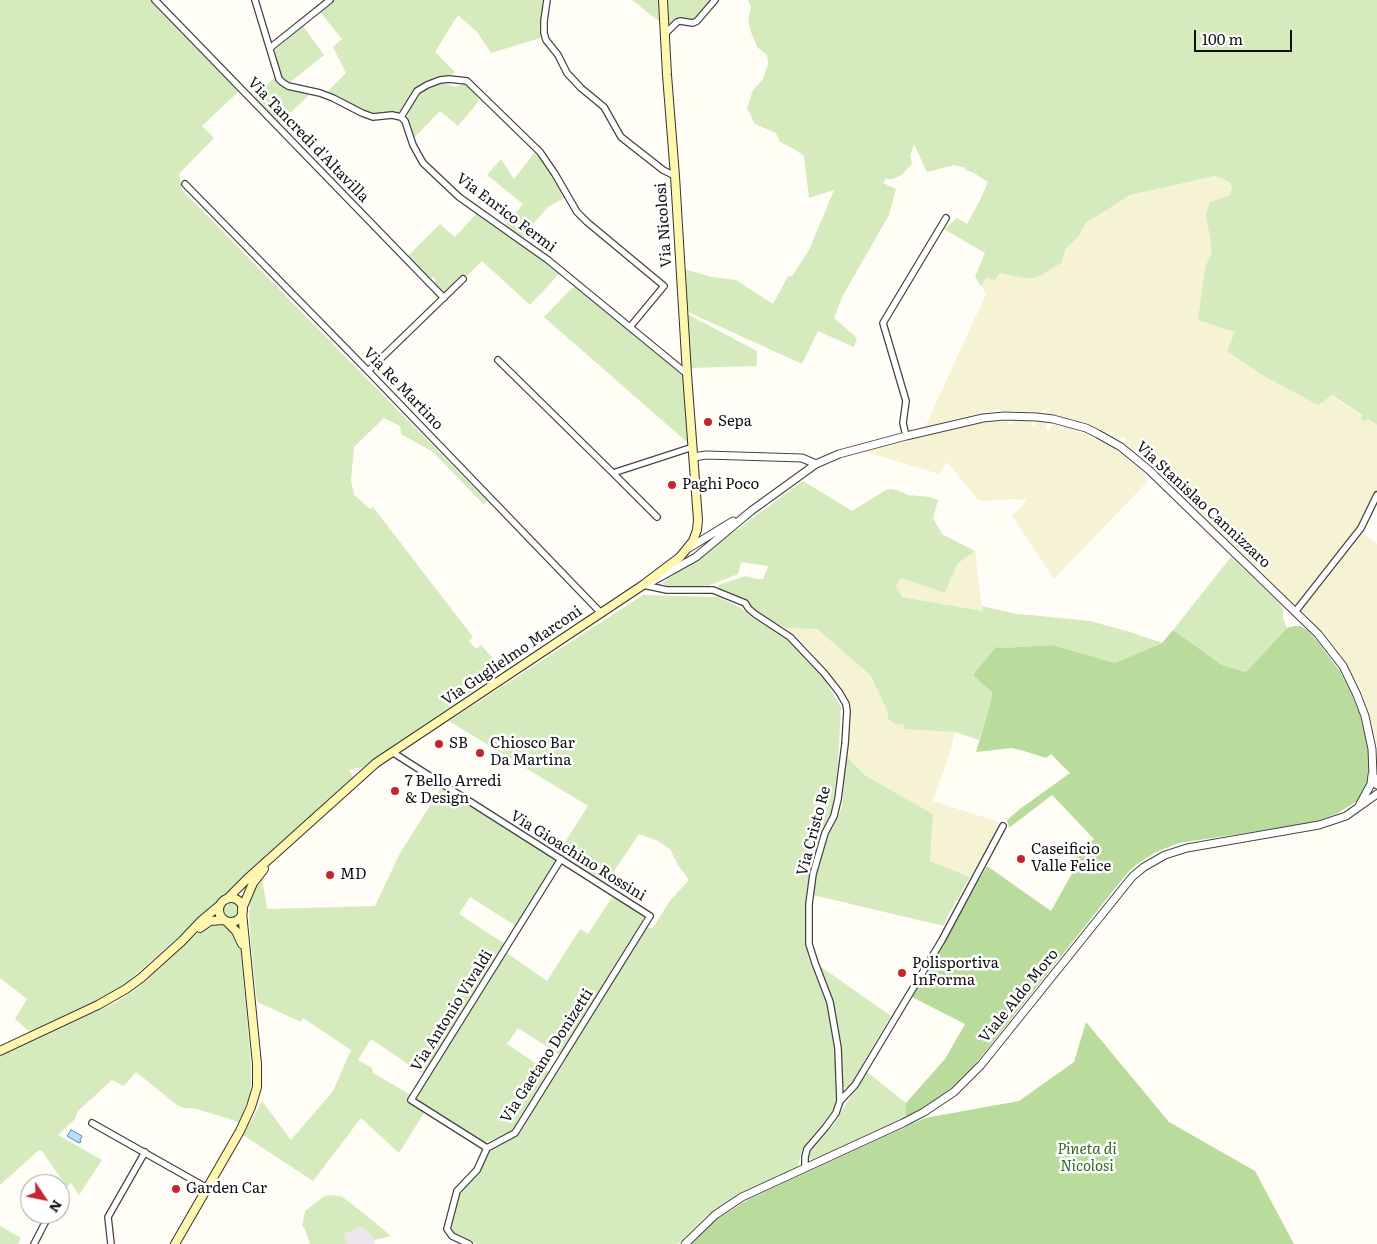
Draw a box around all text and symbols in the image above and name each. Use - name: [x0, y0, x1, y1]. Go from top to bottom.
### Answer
- scale bar: [1197, 20, 1294, 52]
- text: 100 m: [1202, 27, 1243, 50]
- street label: Via Tancredi d'Altavilla: [244, 74, 372, 206]
- street label: Via Enrico Fermi: [452, 170, 560, 256]
- street label: Via Nicolosi: [652, 182, 676, 268]
- street label: Via Re Martino: [359, 344, 447, 434]
- place label: Sepa: [718, 413, 752, 431]
- marker: Sepa: [702, 416, 714, 428]
- street label: Via Stanislao Cannizzaro: [1132, 438, 1274, 572]
- place label: Paghi Poco: [682, 476, 759, 494]
- marker: Paghi Poco: [666, 479, 678, 491]
- street label: Via Guglielmo Marconi: [438, 602, 586, 710]
- place label: SB: [449, 735, 468, 753]
- place label: Chiosco Bar Da Martina: [490, 735, 575, 770]
- marker: SB: [433, 738, 445, 750]
- marker: Chiosco Bar Da Martina: [474, 747, 486, 759]
- place label: 7 Bello Arredi & Design: [405, 773, 501, 808]
- street label: Via Cristo Re: [793, 784, 835, 878]
- marker: 7 Bello Arredi & Design: [389, 785, 401, 797]
- street label: Via Gioachino Rossini: [507, 807, 649, 905]
- place label: Caseificio Valle Felice: [1031, 841, 1111, 876]
- marker: Caseificio Valle Felice: [1015, 853, 1027, 865]
- place label: MD: [340, 866, 367, 884]
- marker: MD: [324, 869, 336, 881]
- street label: Viale Aldo Moro: [976, 945, 1062, 1047]
- street label: Via Antonio Vivaldi: [407, 947, 497, 1075]
- place label: Polisportiva InForma: [912, 955, 999, 990]
- marker: Polisportiva InForma: [896, 967, 908, 979]
- street label: Via Gaetano Donizetti: [497, 986, 597, 1126]
- park label: Pineta di Nicolosi: [1057, 1141, 1117, 1176]
- north arrow: [20, 1174, 70, 1224]
- place label: Garden Car: [186, 1180, 267, 1198]
- marker: Garden Car: [170, 1183, 182, 1195]
- text: N: [45, 1196, 68, 1217]

